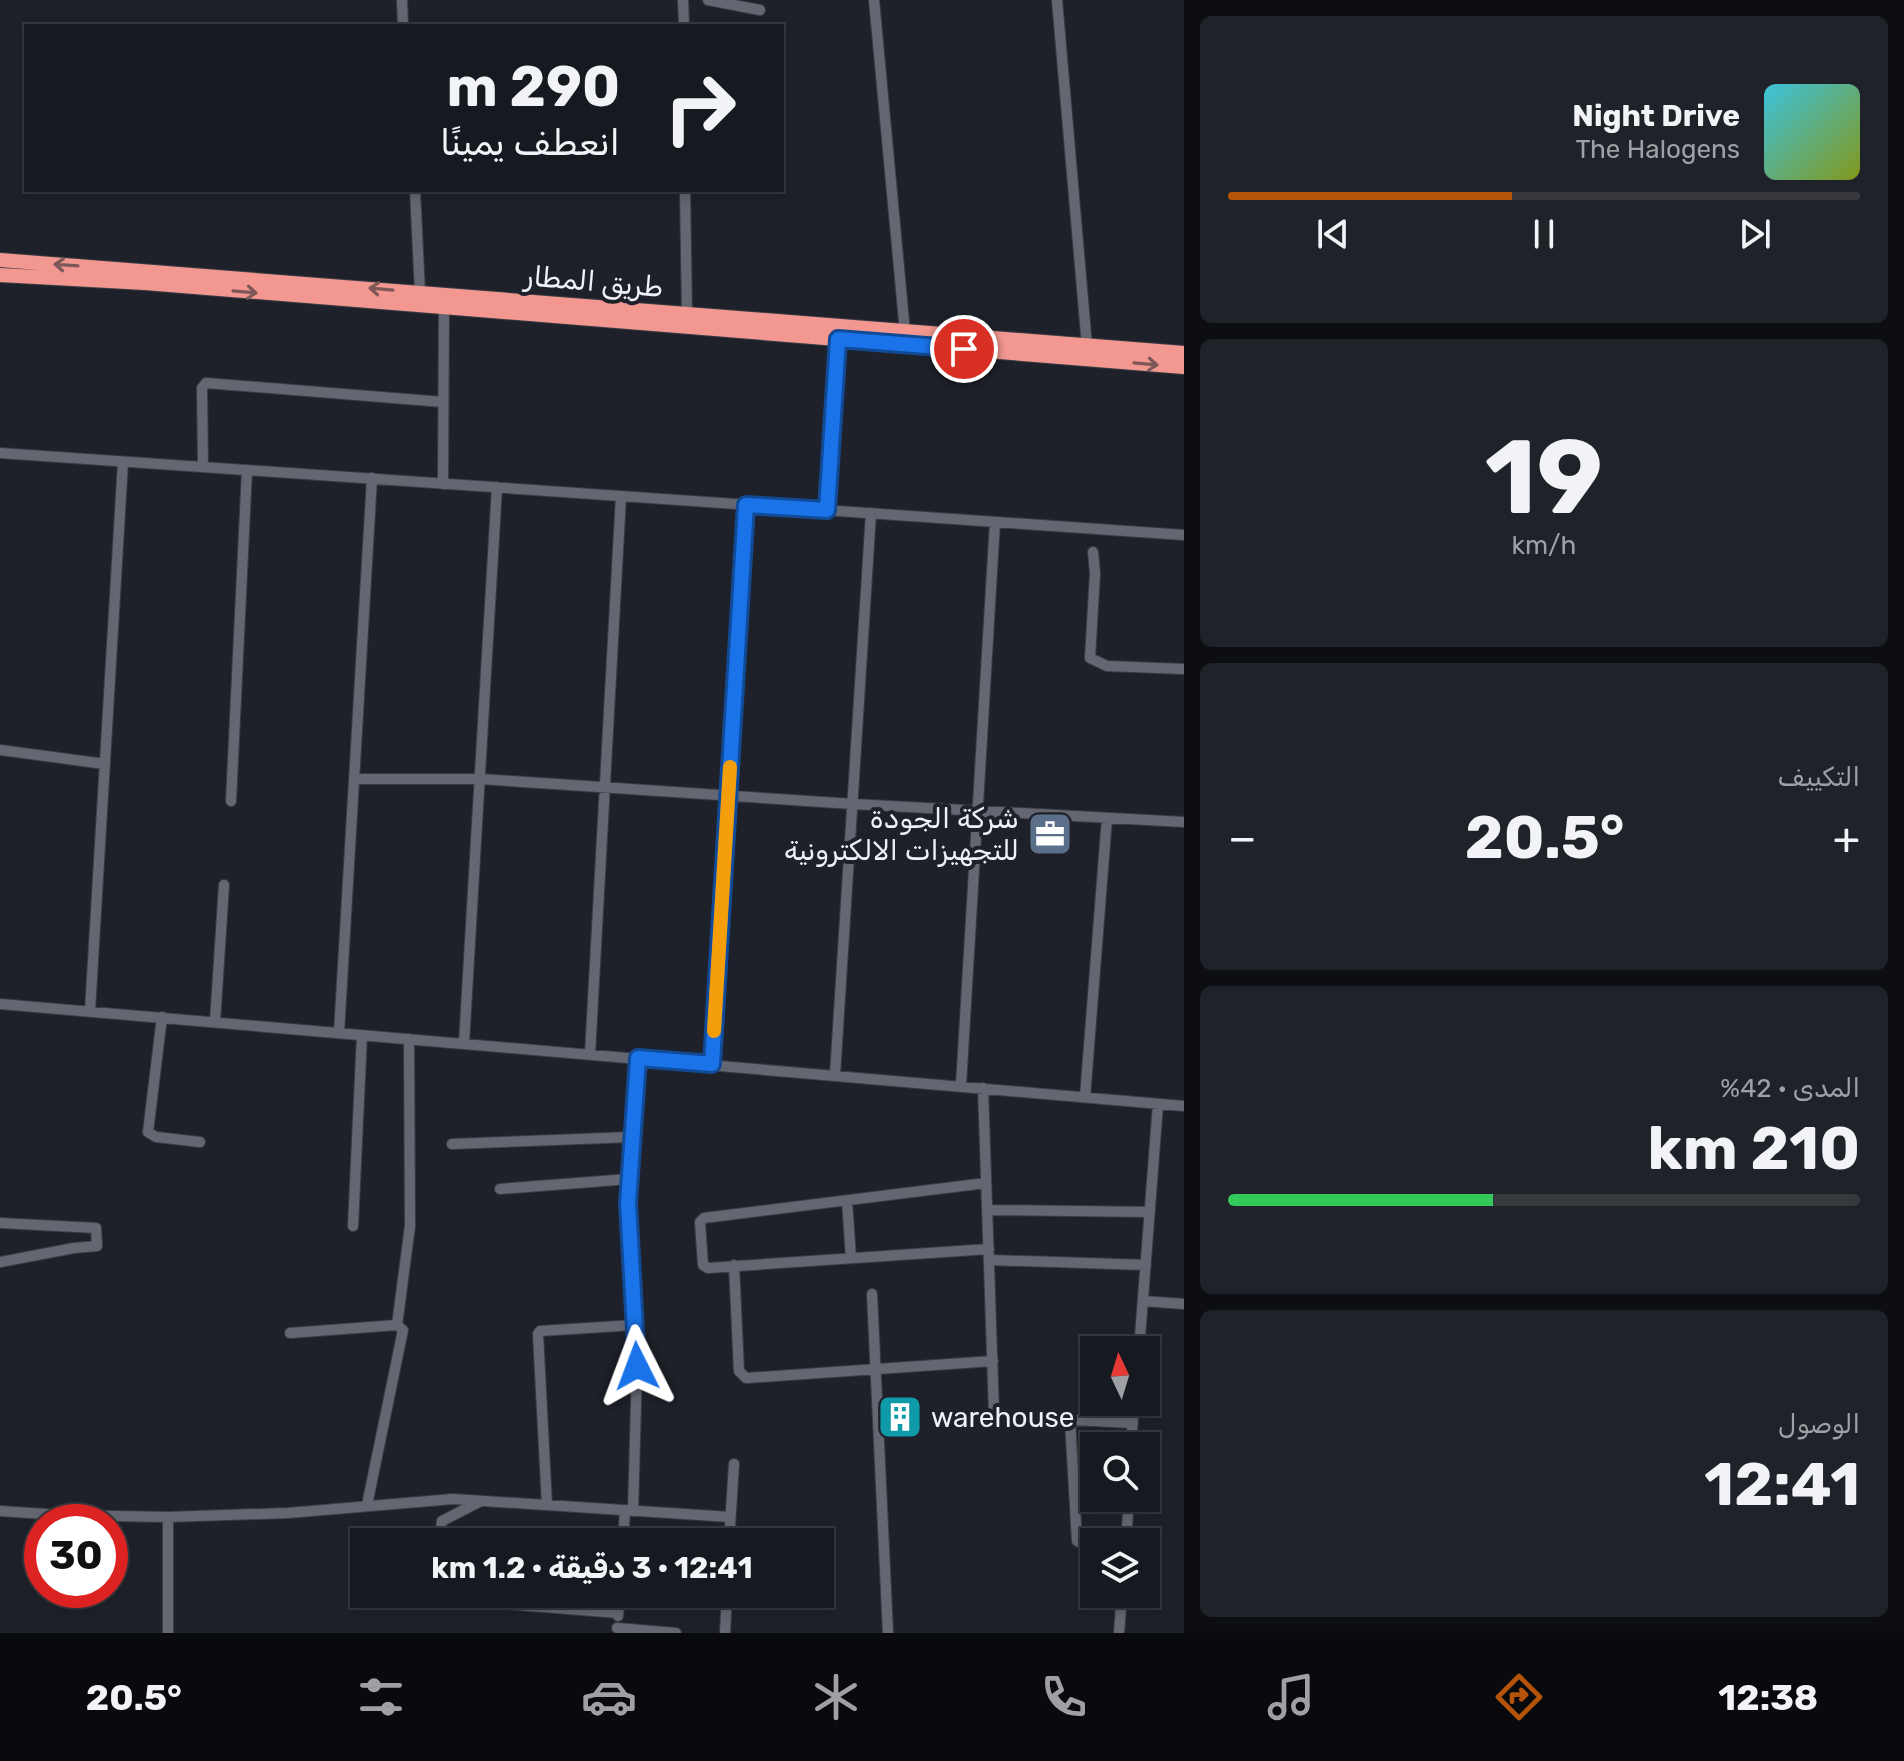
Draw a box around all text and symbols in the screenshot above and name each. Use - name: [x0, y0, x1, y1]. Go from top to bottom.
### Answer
- text: 290 m: [446, 54, 620, 120]
- icon: right: [648, 56, 752, 160]
- text: Night Drive: [1572, 98, 1740, 134]
- text: انعطف يمينًا: [440, 121, 620, 164]
- text: The Halogens: [1575, 134, 1740, 165]
- icon: previous: [1311, 212, 1355, 256]
- icon: pause: [1522, 212, 1566, 256]
- icon: next: [1733, 212, 1777, 256]
- one-way arrow: [53, 257, 79, 272]
- street label: طريق المطار: [521, 259, 665, 304]
- one-way arrow: [368, 282, 394, 297]
- one-way arrow: [231, 285, 258, 300]
- pin: [930, 315, 998, 383]
- icon: arrive: [942, 327, 986, 371]
- one-way arrow: [1133, 357, 1159, 372]
- text: 19: [1485, 416, 1603, 539]
- text: km/h: [1512, 530, 1576, 561]
- text: التكييف: [1778, 762, 1860, 793]
- place label: شركة الجودة للتجهيزات الالكترونية: [784, 802, 1019, 867]
- text: 20.5°: [1465, 802, 1625, 873]
- office icon: شركة الجودة للتجهيزات الالكترونية: [1026, 810, 1074, 858]
- text: −: [1228, 812, 1257, 864]
- text: +: [1833, 812, 1860, 864]
- text: المدى · 42%: [1720, 1073, 1860, 1104]
- text: 210 km: [1648, 1113, 1860, 1184]
- position arrow: [595, 1324, 679, 1408]
- north arrow: [1080, 1336, 1160, 1416]
- map controls: [1080, 1336, 1160, 1608]
- building icon: warehouse: [876, 1393, 924, 1441]
- place label: warehouse: [931, 1401, 1074, 1434]
- text: الوصول: [1778, 1409, 1860, 1440]
- button: search: [1080, 1432, 1160, 1512]
- text: 12:41: [1704, 1449, 1860, 1520]
- speed limit sign: 30: [24, 1504, 128, 1608]
- button: layers: [1080, 1528, 1160, 1608]
- text: 12:41 · 3 دقيقة · 1.2 km: [431, 1550, 753, 1586]
- icon: filters: [353, 1669, 409, 1725]
- icon: car: [581, 1669, 637, 1725]
- icon: climate: [808, 1669, 864, 1725]
- icon: phone: [1036, 1669, 1092, 1725]
- icon: music: [1263, 1669, 1319, 1725]
- icon: directions: [1491, 1669, 1547, 1725]
- text: 20.5°: [86, 1676, 182, 1719]
- text: 12:38: [1718, 1676, 1818, 1719]

